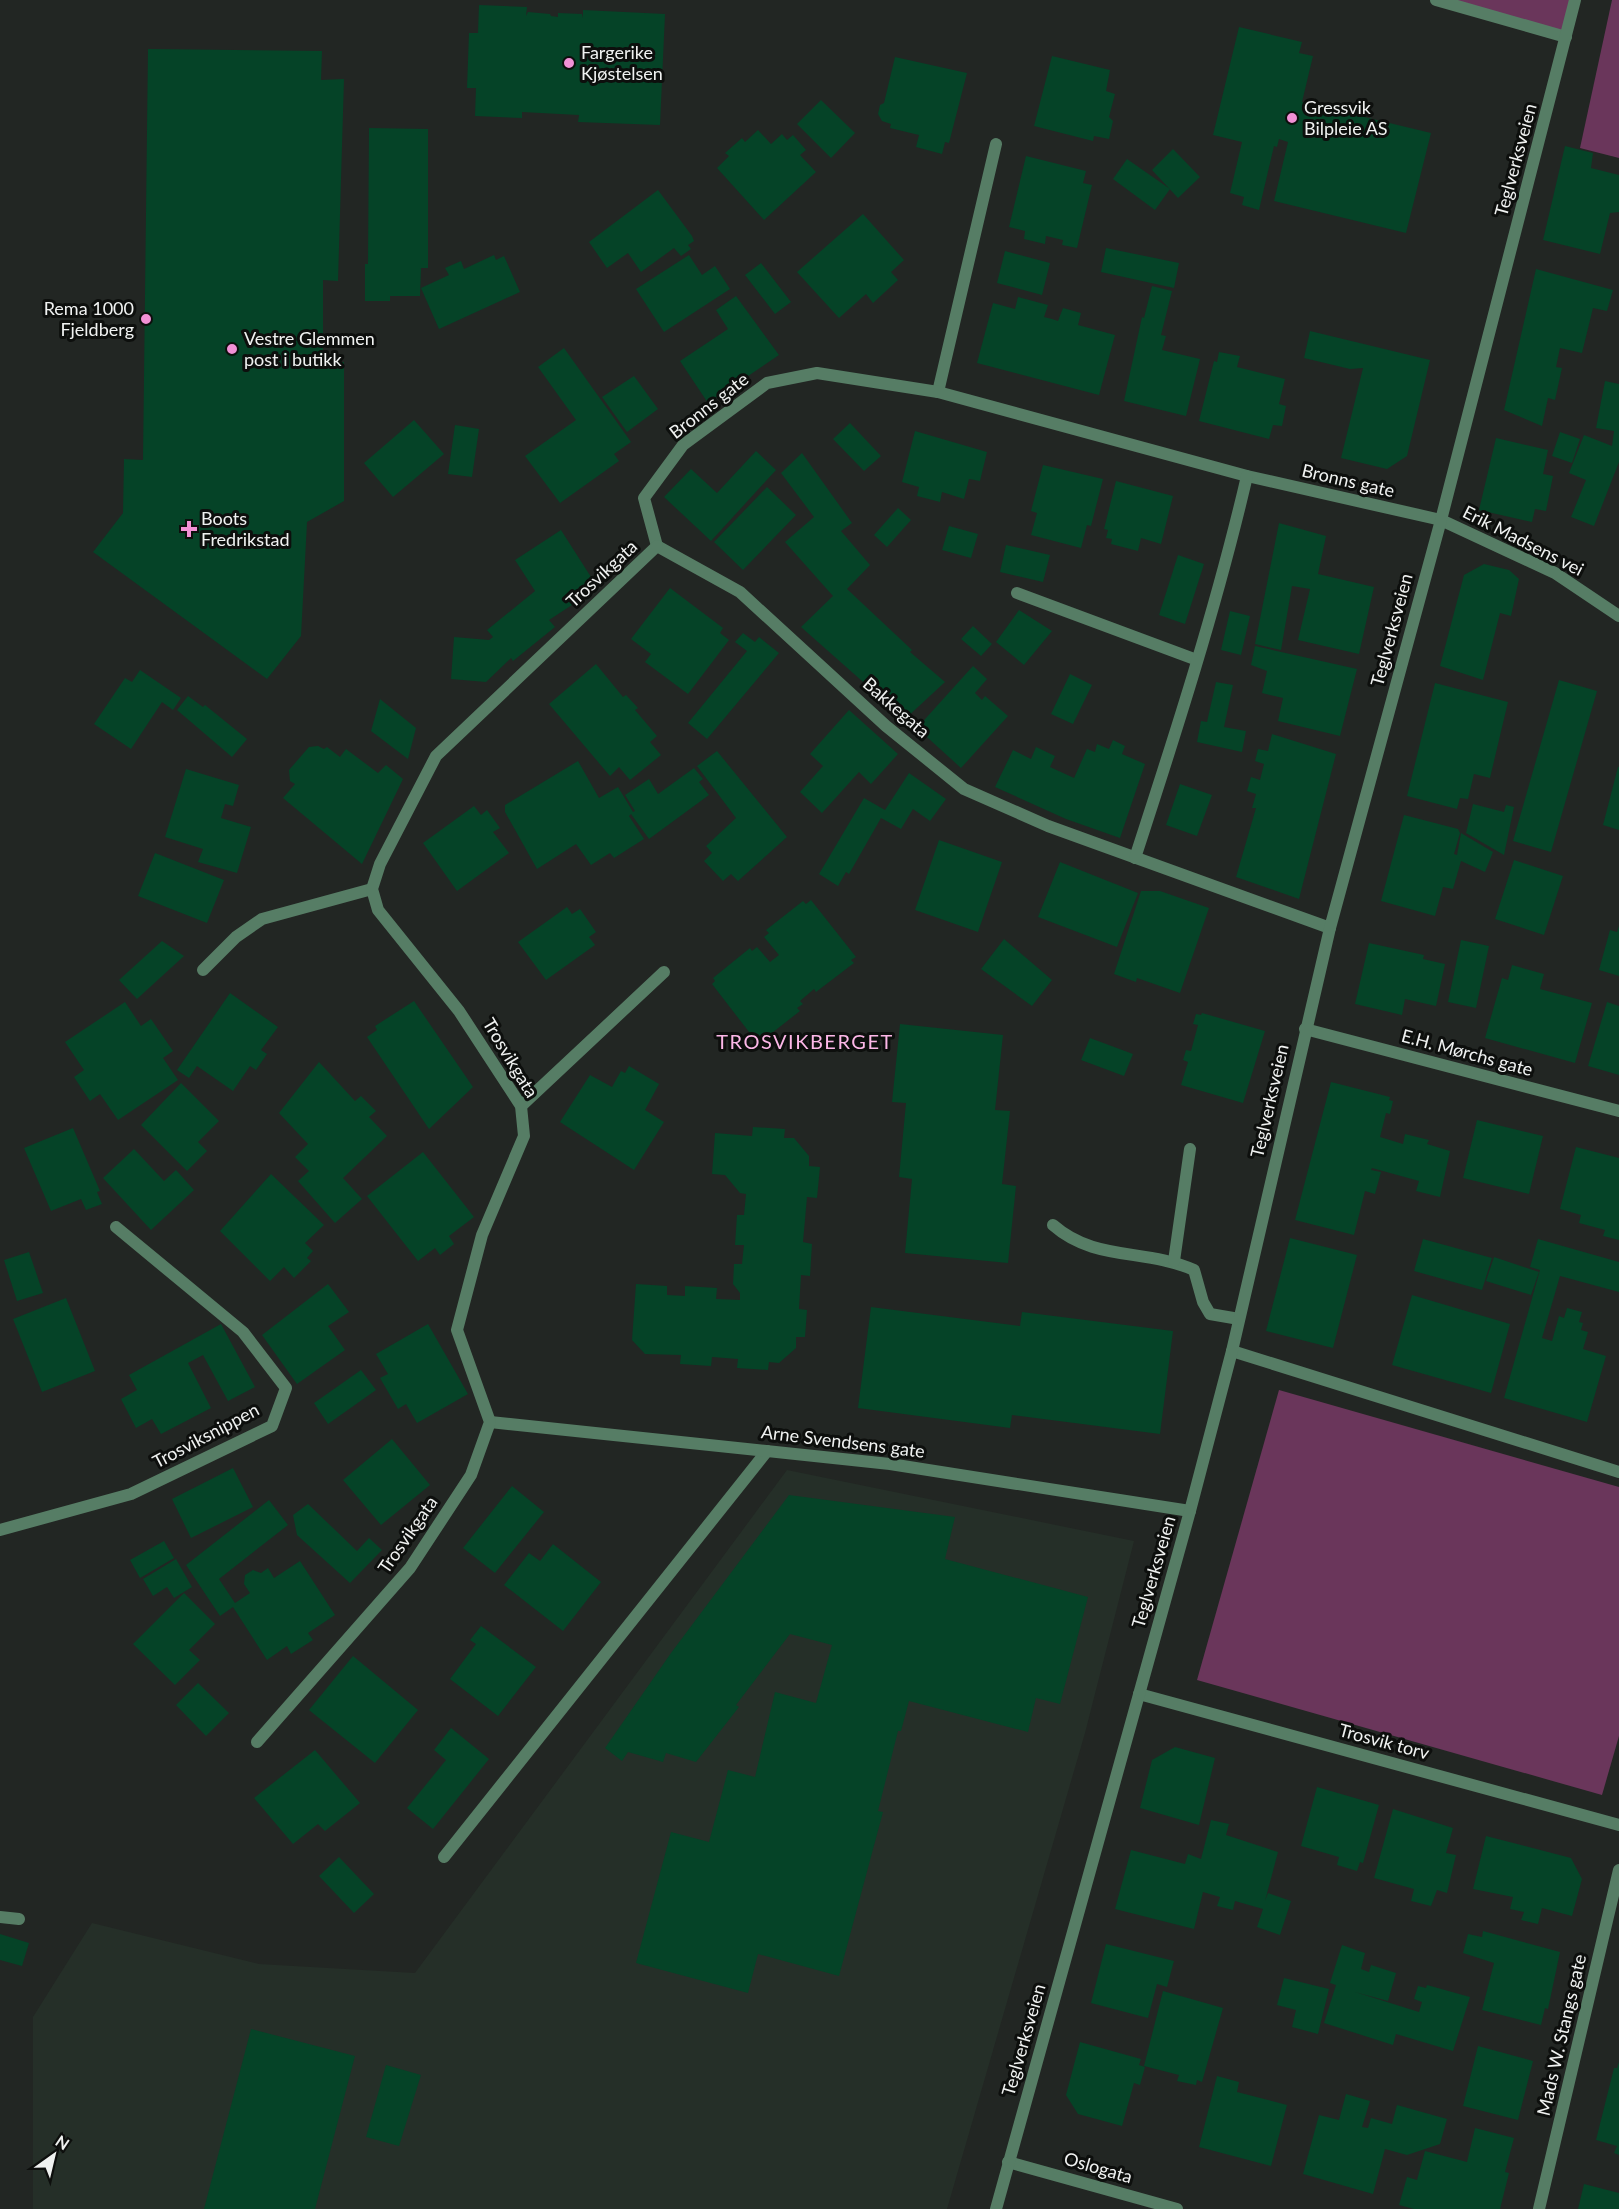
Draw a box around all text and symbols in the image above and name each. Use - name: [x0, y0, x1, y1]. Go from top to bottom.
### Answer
- place label: Fargerike Kjøstelsen: [581, 41, 663, 84]
- marker: Fargerike Kjøstelsen: [562, 56, 576, 70]
- place label: Gressvik Bilpleie AS: [1304, 96, 1388, 139]
- street label: Teglverksveien: [1489, 101, 1541, 219]
- marker: Gressvik Bilpleie AS: [1285, 111, 1299, 125]
- place label: Rema 1000 Fjeldberg: [44, 297, 134, 340]
- marker: Rema 1000 Fjeldberg: [139, 312, 153, 326]
- place label: Vestre Glemmen post i butikk: [244, 327, 375, 370]
- marker: Vestre Glemmen post i butikk: [225, 342, 239, 356]
- street label: Bronns gate: [664, 367, 752, 443]
- street label: Bronns gate: [1300, 459, 1397, 501]
- street label: Erik Madsens vei: [1459, 500, 1587, 580]
- place label: Boots Fredrikstad: [201, 507, 289, 550]
- marker: Boots Fredrikstad: [182, 522, 196, 536]
- street label: Trosvikgata: [561, 535, 641, 612]
- street label: Teglverksveien: [1365, 571, 1417, 689]
- street label: Bakkegata: [859, 672, 935, 742]
- street label: Trosvikgata: [478, 1014, 543, 1101]
- street label: E.H. Mørchs gate: [1399, 1024, 1535, 1080]
- district label: TROSVIKBERGET: [716, 1029, 894, 1053]
- street label: Teglverksveien: [1245, 1042, 1293, 1160]
- street label: Trosviksnippen: [149, 1398, 262, 1472]
- street label: Arne Svendsens gate: [760, 1420, 926, 1462]
- street label: Trosvikgata: [373, 1492, 442, 1577]
- street label: Teglverksveien: [1126, 1513, 1180, 1630]
- street label: Trosvik torv: [1337, 1718, 1432, 1764]
- street label: Mads W. Stangs gate: [1532, 1952, 1590, 2118]
- street label: Teglverksveien: [996, 1981, 1050, 2098]
- north arrow: [24, 2125, 84, 2185]
- text: N: [52, 2131, 73, 2153]
- street label: Oslogata: [1062, 2147, 1135, 2187]

